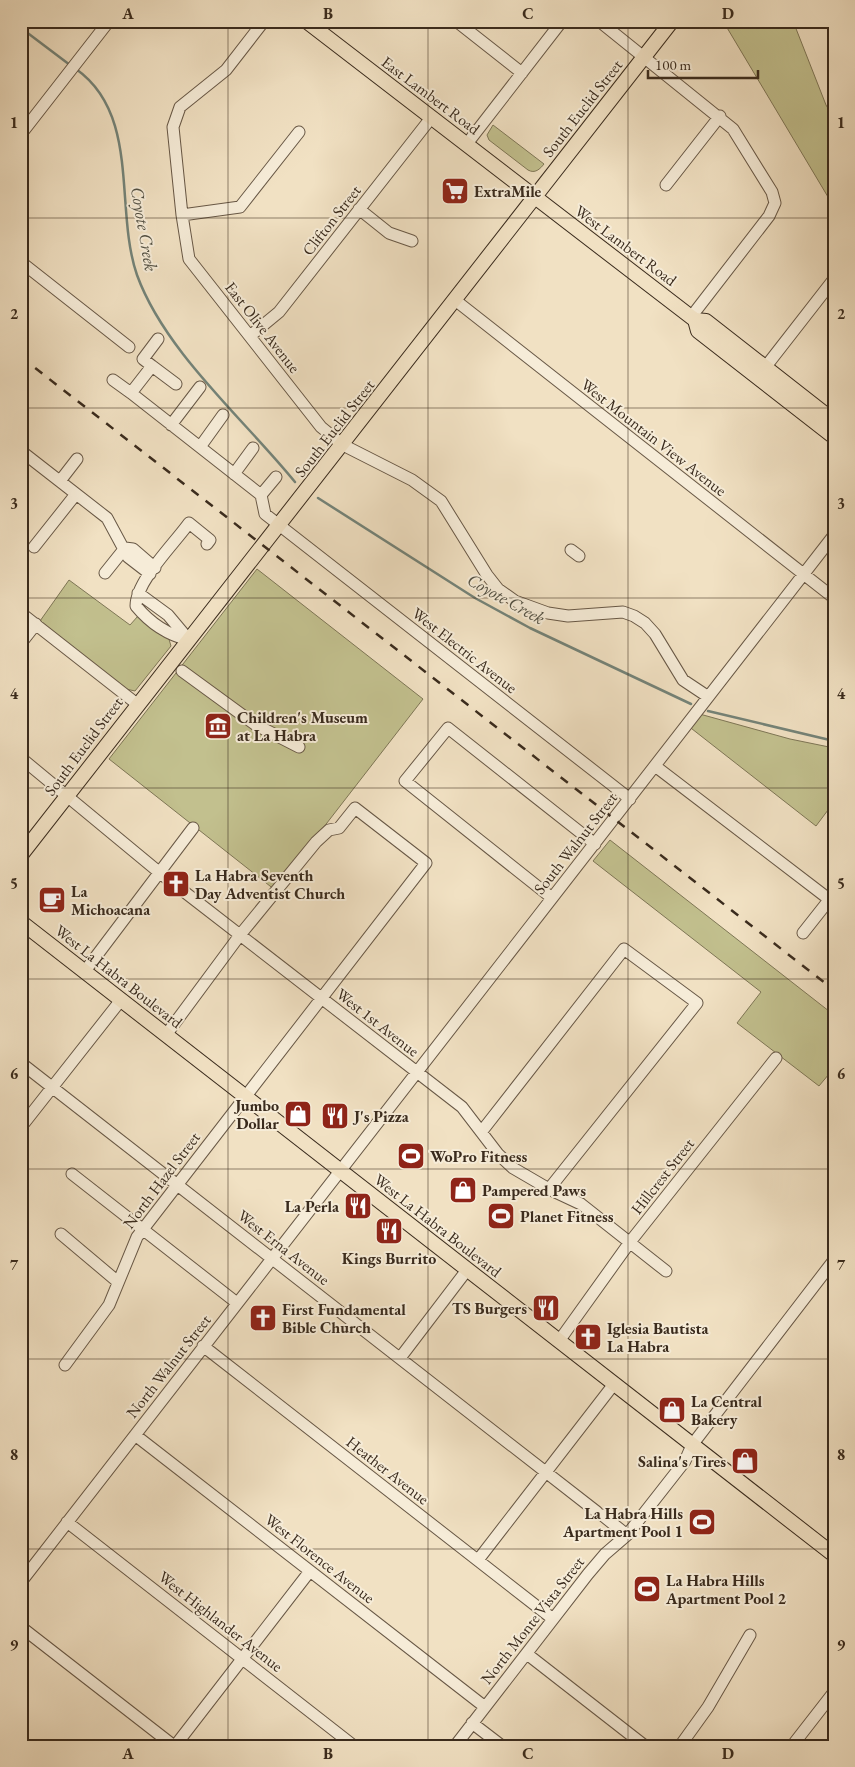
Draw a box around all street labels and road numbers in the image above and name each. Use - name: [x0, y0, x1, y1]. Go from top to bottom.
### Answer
- street label: East Lambert Road: [377, 51, 485, 140]
- street label: South Euclid Street: [538, 55, 627, 161]
- street label: Clifton Street: [297, 181, 366, 260]
- street label: West Lambert Road: [571, 200, 682, 291]
- street label: East Olive Avenue: [220, 277, 305, 377]
- street label: West Mountain View Avenue: [577, 374, 731, 501]
- street label: South Euclid Street: [290, 375, 379, 481]
- street label: West Electric Avenue: [408, 603, 522, 698]
- street label: South Euclid Street: [39, 693, 127, 800]
- street label: South Walnut Street: [529, 788, 622, 899]
- street label: West La Habra Boulevard: [51, 920, 188, 1033]
- street label: West 1st Avenue: [332, 983, 423, 1061]
- street label: North Hazel Street: [118, 1128, 205, 1233]
- street label: Hillcrest Street: [626, 1134, 699, 1219]
- street label: West La Habra Boulevard: [370, 1169, 507, 1282]
- street label: West Erna Avenue: [233, 1205, 334, 1290]
- street label: North Walnut Street: [121, 1310, 215, 1422]
- street label: Heather Avenue: [342, 1431, 433, 1509]
- street label: West Florence Avenue: [260, 1509, 379, 1608]
- street label: North Monte Vista Street: [476, 1552, 589, 1688]
- street label: West Highlander Avenue: [154, 1566, 287, 1677]

